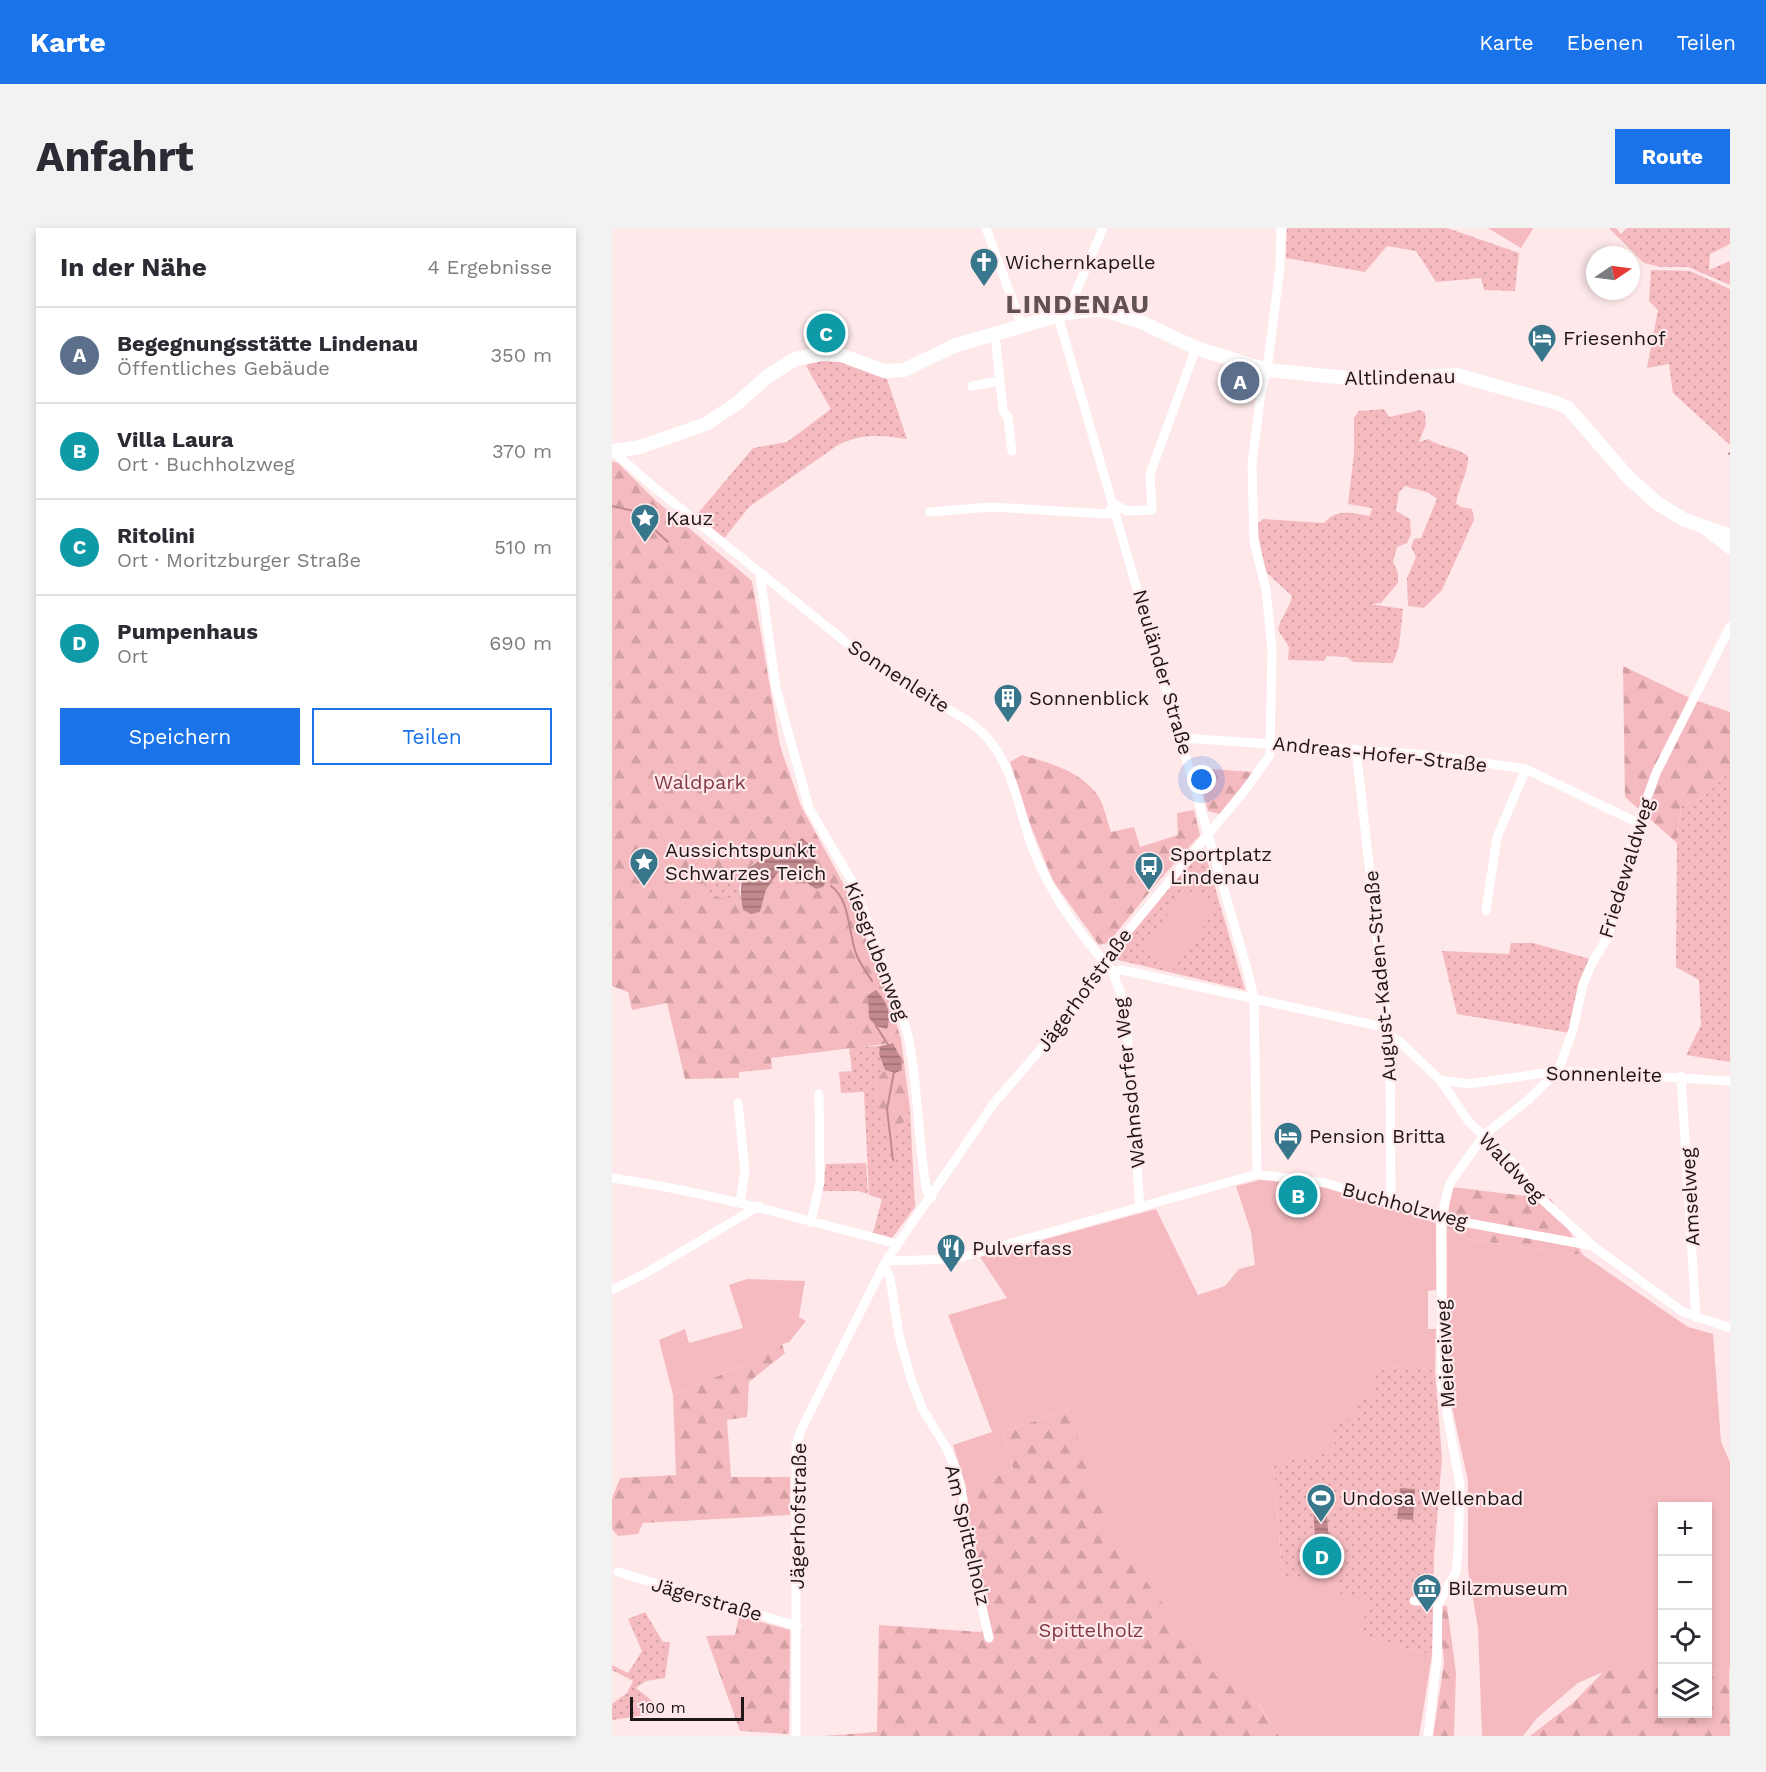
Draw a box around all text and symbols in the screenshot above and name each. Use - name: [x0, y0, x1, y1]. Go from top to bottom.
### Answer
- text: Karte: [30, 26, 106, 59]
- text: Karte: [1479, 30, 1534, 55]
- text: Ebenen: [1567, 30, 1643, 55]
- text: Teilen: [1676, 30, 1736, 55]
- button: Route: [1615, 129, 1730, 184]
- text: Anfahrt: [36, 132, 194, 181]
- church icon: Wichernkapelle: [968, 246, 1000, 288]
- north arrow: [1586, 246, 1640, 300]
- place label: Wichernkapelle: [1005, 250, 1156, 274]
- text: In der Nähe: [60, 252, 207, 282]
- text: 4 Ergebnisse: [428, 255, 552, 279]
- district label: LINDENAU: [1006, 289, 1150, 319]
- pin: C: [806, 310, 846, 356]
- hotel icon: Friesenhof: [1526, 322, 1558, 364]
- place label: Friesenhof: [1563, 326, 1666, 350]
- text: Begegnungsstätte Lindenau: [117, 331, 418, 356]
- text: A: [73, 343, 86, 367]
- text: 350 m: [490, 343, 552, 367]
- text: Öffentliches Gebäude: [117, 356, 330, 380]
- pin: A: [1220, 358, 1260, 404]
- street label: Altlindenau: [1344, 364, 1456, 390]
- text: Villa Laura: [117, 427, 234, 452]
- text: B: [73, 439, 86, 463]
- text: 370 m: [492, 439, 552, 463]
- text: Ort · Buchholzweg: [117, 452, 295, 476]
- place icon: Kauz: [629, 502, 661, 544]
- place label: Kauz: [666, 506, 713, 530]
- text: Ritolini: [117, 523, 195, 548]
- text: C: [73, 535, 86, 559]
- text: 510 m: [494, 535, 552, 559]
- text: Ort · Moritzburger Straße: [117, 548, 361, 572]
- street label: Neuländer Straße: [1128, 586, 1198, 758]
- text: Pumpenhaus: [117, 619, 258, 644]
- text: D: [72, 631, 87, 655]
- text: 690 m: [489, 631, 552, 655]
- street label: Sonnenleite: [844, 634, 954, 718]
- text: Ort: [117, 644, 148, 668]
- building icon: Sonnenblick: [992, 682, 1024, 724]
- place label: Sonnenblick: [1029, 686, 1149, 710]
- button: Speichern: [60, 708, 300, 765]
- button: Teilen: [312, 708, 552, 765]
- street label: Andreas-Hofer-Straße: [1271, 731, 1489, 777]
- your location: [1187, 765, 1216, 794]
- park label: Waldpark: [654, 770, 746, 794]
- street label: Friedewaldweg: [1593, 795, 1659, 941]
- place label: Aussichtspunkt Schwarzes Teich: [665, 838, 826, 885]
- place label: Sportplatz Lindenau: [1170, 842, 1272, 889]
- place icon: Aussichtspunkt Schwarzes Teich: [628, 846, 660, 888]
- bus stop icon: Sportplatz Lindenau: [1133, 850, 1165, 892]
- street label: August-Kaden-Straße: [1359, 869, 1401, 1083]
- street label: Kiesgrubenweg: [840, 878, 915, 1024]
- street label: Jägerhofstraße: [1031, 924, 1137, 1056]
- street label: Wahnsdorfer Weg: [1108, 996, 1150, 1170]
- street label: Sonnenleite: [1546, 1061, 1662, 1087]
- hotel icon: Pension Britta: [1272, 1120, 1304, 1162]
- place label: Pension Britta: [1309, 1124, 1445, 1148]
- street label: Waldweg: [1474, 1127, 1551, 1207]
- street label: Amselweg: [1675, 1147, 1705, 1247]
- pin: B: [1278, 1172, 1318, 1218]
- street label: Buchholzweg: [1340, 1177, 1471, 1233]
- restaurant icon: Pulverfass: [935, 1232, 967, 1274]
- place label: Pulverfass: [972, 1236, 1072, 1260]
- street label: Meiereiweg: [1430, 1299, 1460, 1409]
- street label: Jägerhofstraße: [785, 1442, 811, 1590]
- street label: Am Spittelholz: [940, 1462, 996, 1608]
- sports icon: Undosa Wellenbad: [1305, 1482, 1337, 1524]
- place label: Undosa Wellenbad: [1342, 1486, 1523, 1510]
- map controls: [1658, 1502, 1712, 1718]
- button: +: [1658, 1502, 1712, 1556]
- pin: D: [1302, 1534, 1342, 1578]
- button: −: [1658, 1556, 1712, 1610]
- street label: Jägerstraße: [649, 1572, 765, 1626]
- museum icon: Bilzmuseum: [1411, 1572, 1443, 1614]
- place label: Bilzmuseum: [1448, 1576, 1568, 1600]
- button: locate: [1658, 1610, 1712, 1664]
- park label: Spittelholz: [1039, 1618, 1143, 1642]
- button: layers: [1658, 1664, 1712, 1718]
- scale bar: [630, 1694, 744, 1722]
- text: 100 m: [639, 1698, 686, 1717]

